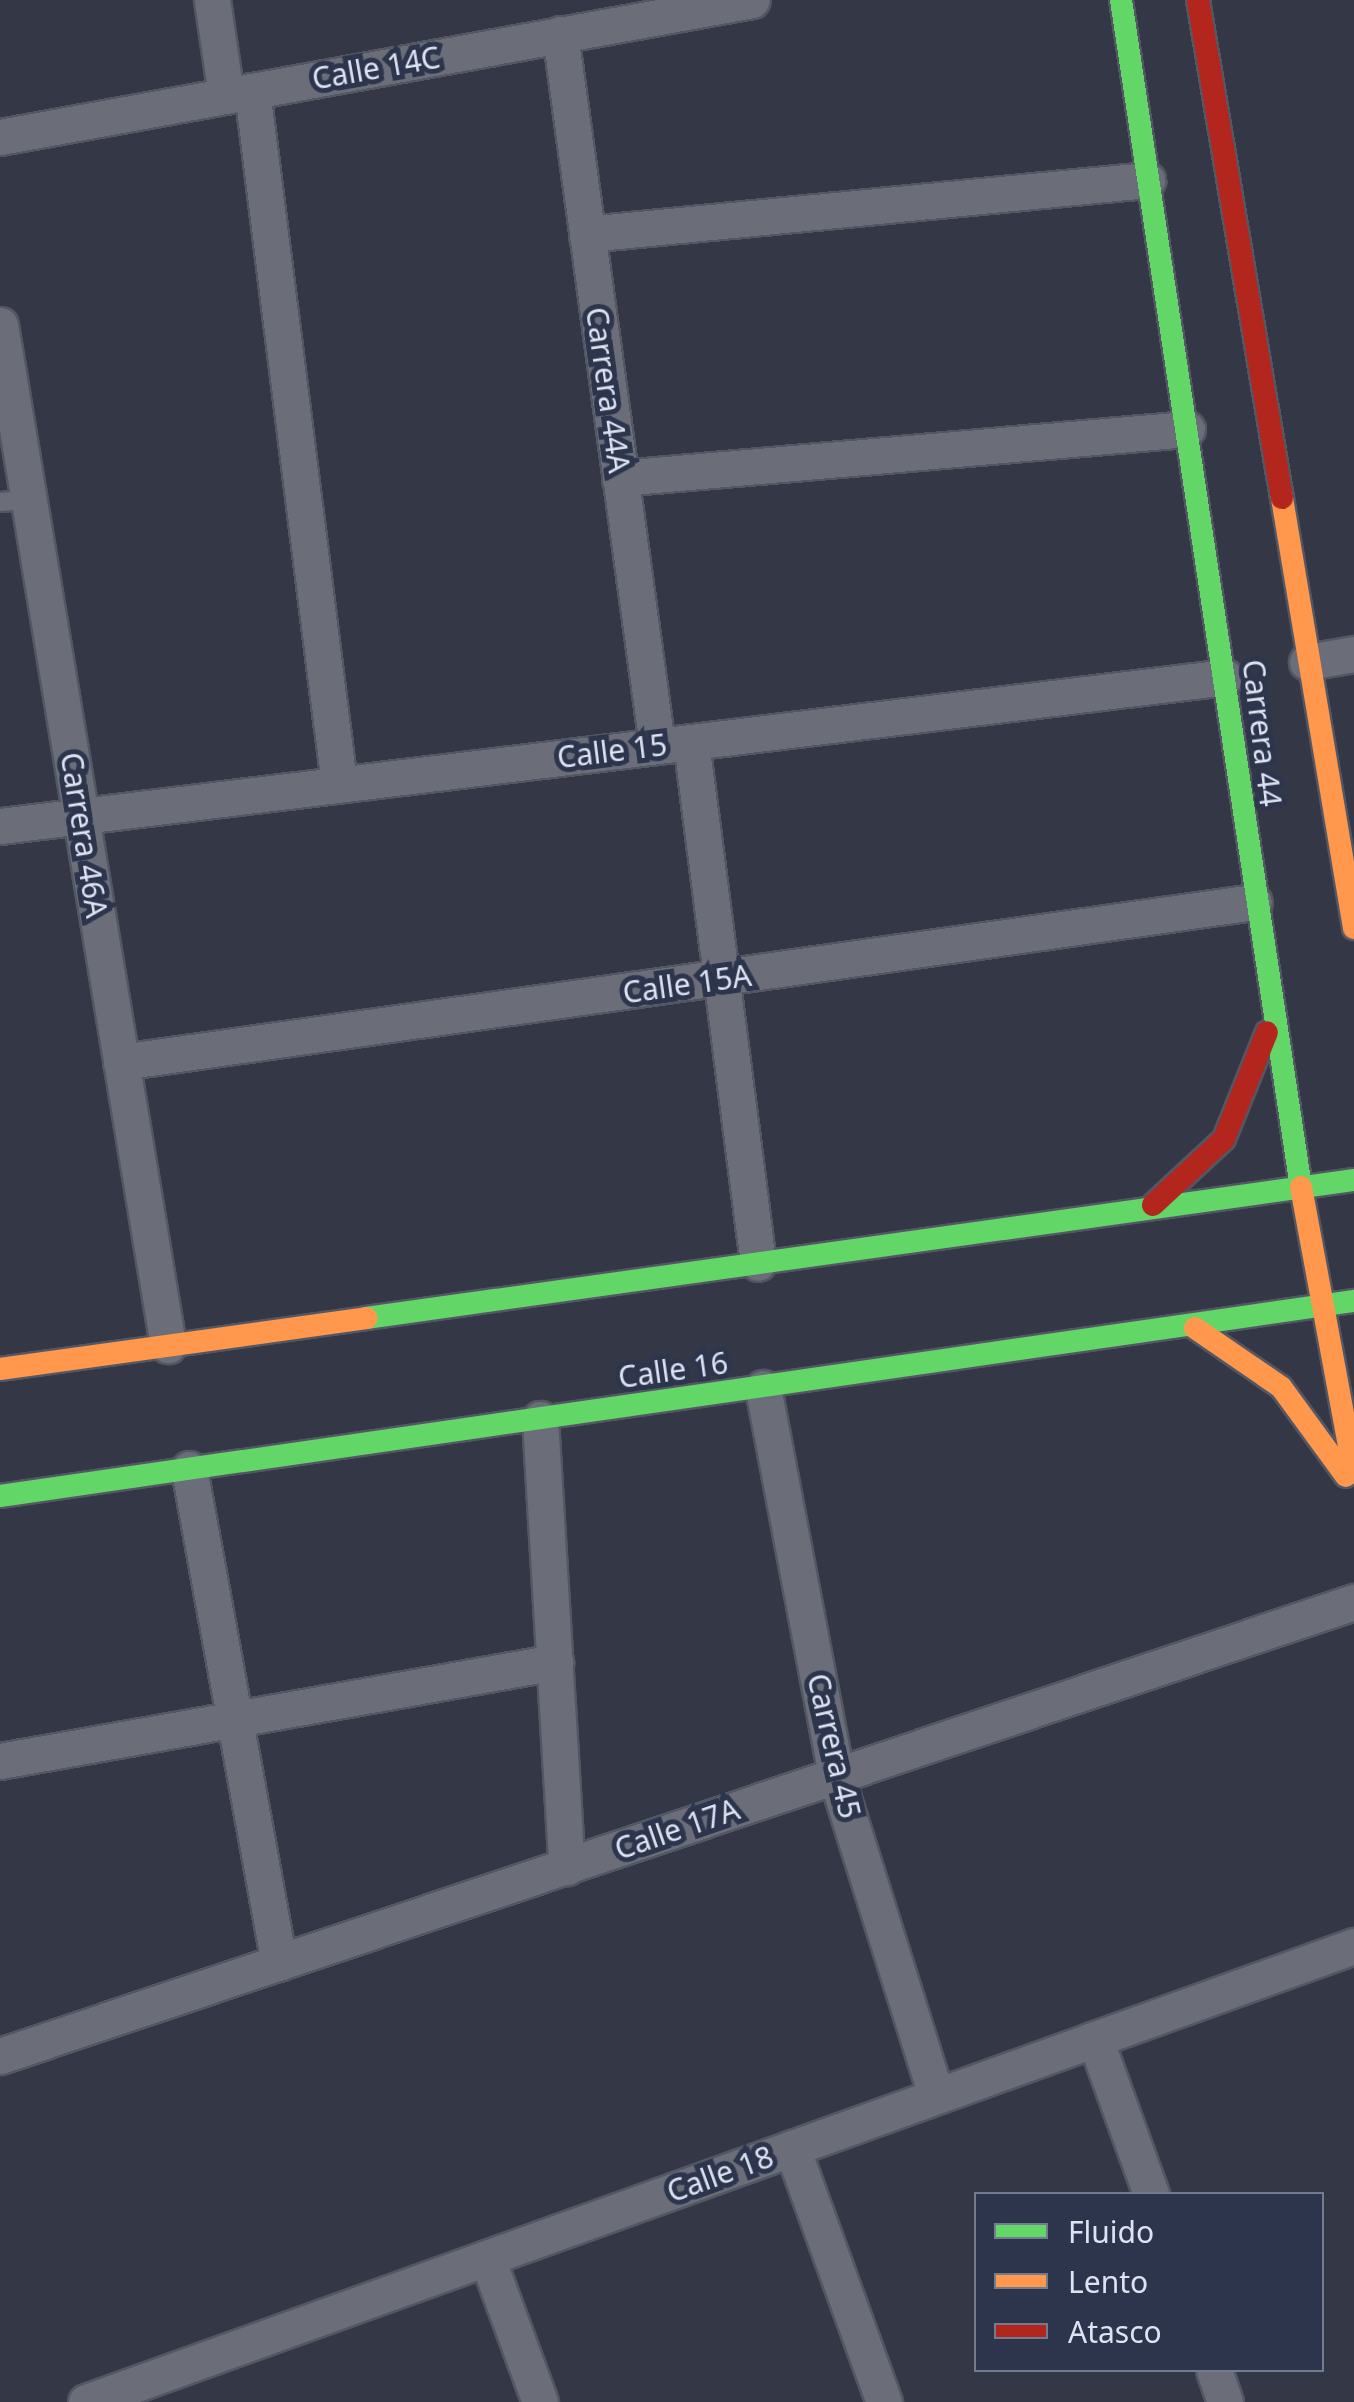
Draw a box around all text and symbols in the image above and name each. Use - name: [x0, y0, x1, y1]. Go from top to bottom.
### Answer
- street label: Calle 14C: [309, 39, 443, 97]
- street label: Carrera 44A: [579, 305, 637, 475]
- street label: Carrera 44: [1235, 658, 1289, 808]
- street label: Calle 15: [555, 726, 669, 776]
- street label: Carrera 46A: [53, 750, 115, 920]
- street label: Calle 15A: [620, 957, 754, 1011]
- street label: Calle 16: [616, 1344, 730, 1396]
- street label: Carrera 45: [800, 1670, 868, 1822]
- street label: Calle 17A: [610, 1791, 744, 1867]
- street label: Calle 18: [662, 2138, 778, 2210]
- legend: [974, 2192, 1324, 2372]
- text: Fluido: [1068, 2211, 1154, 2252]
- text: Lento: [1068, 2261, 1148, 2302]
- text: Atasco: [1068, 2311, 1162, 2352]

